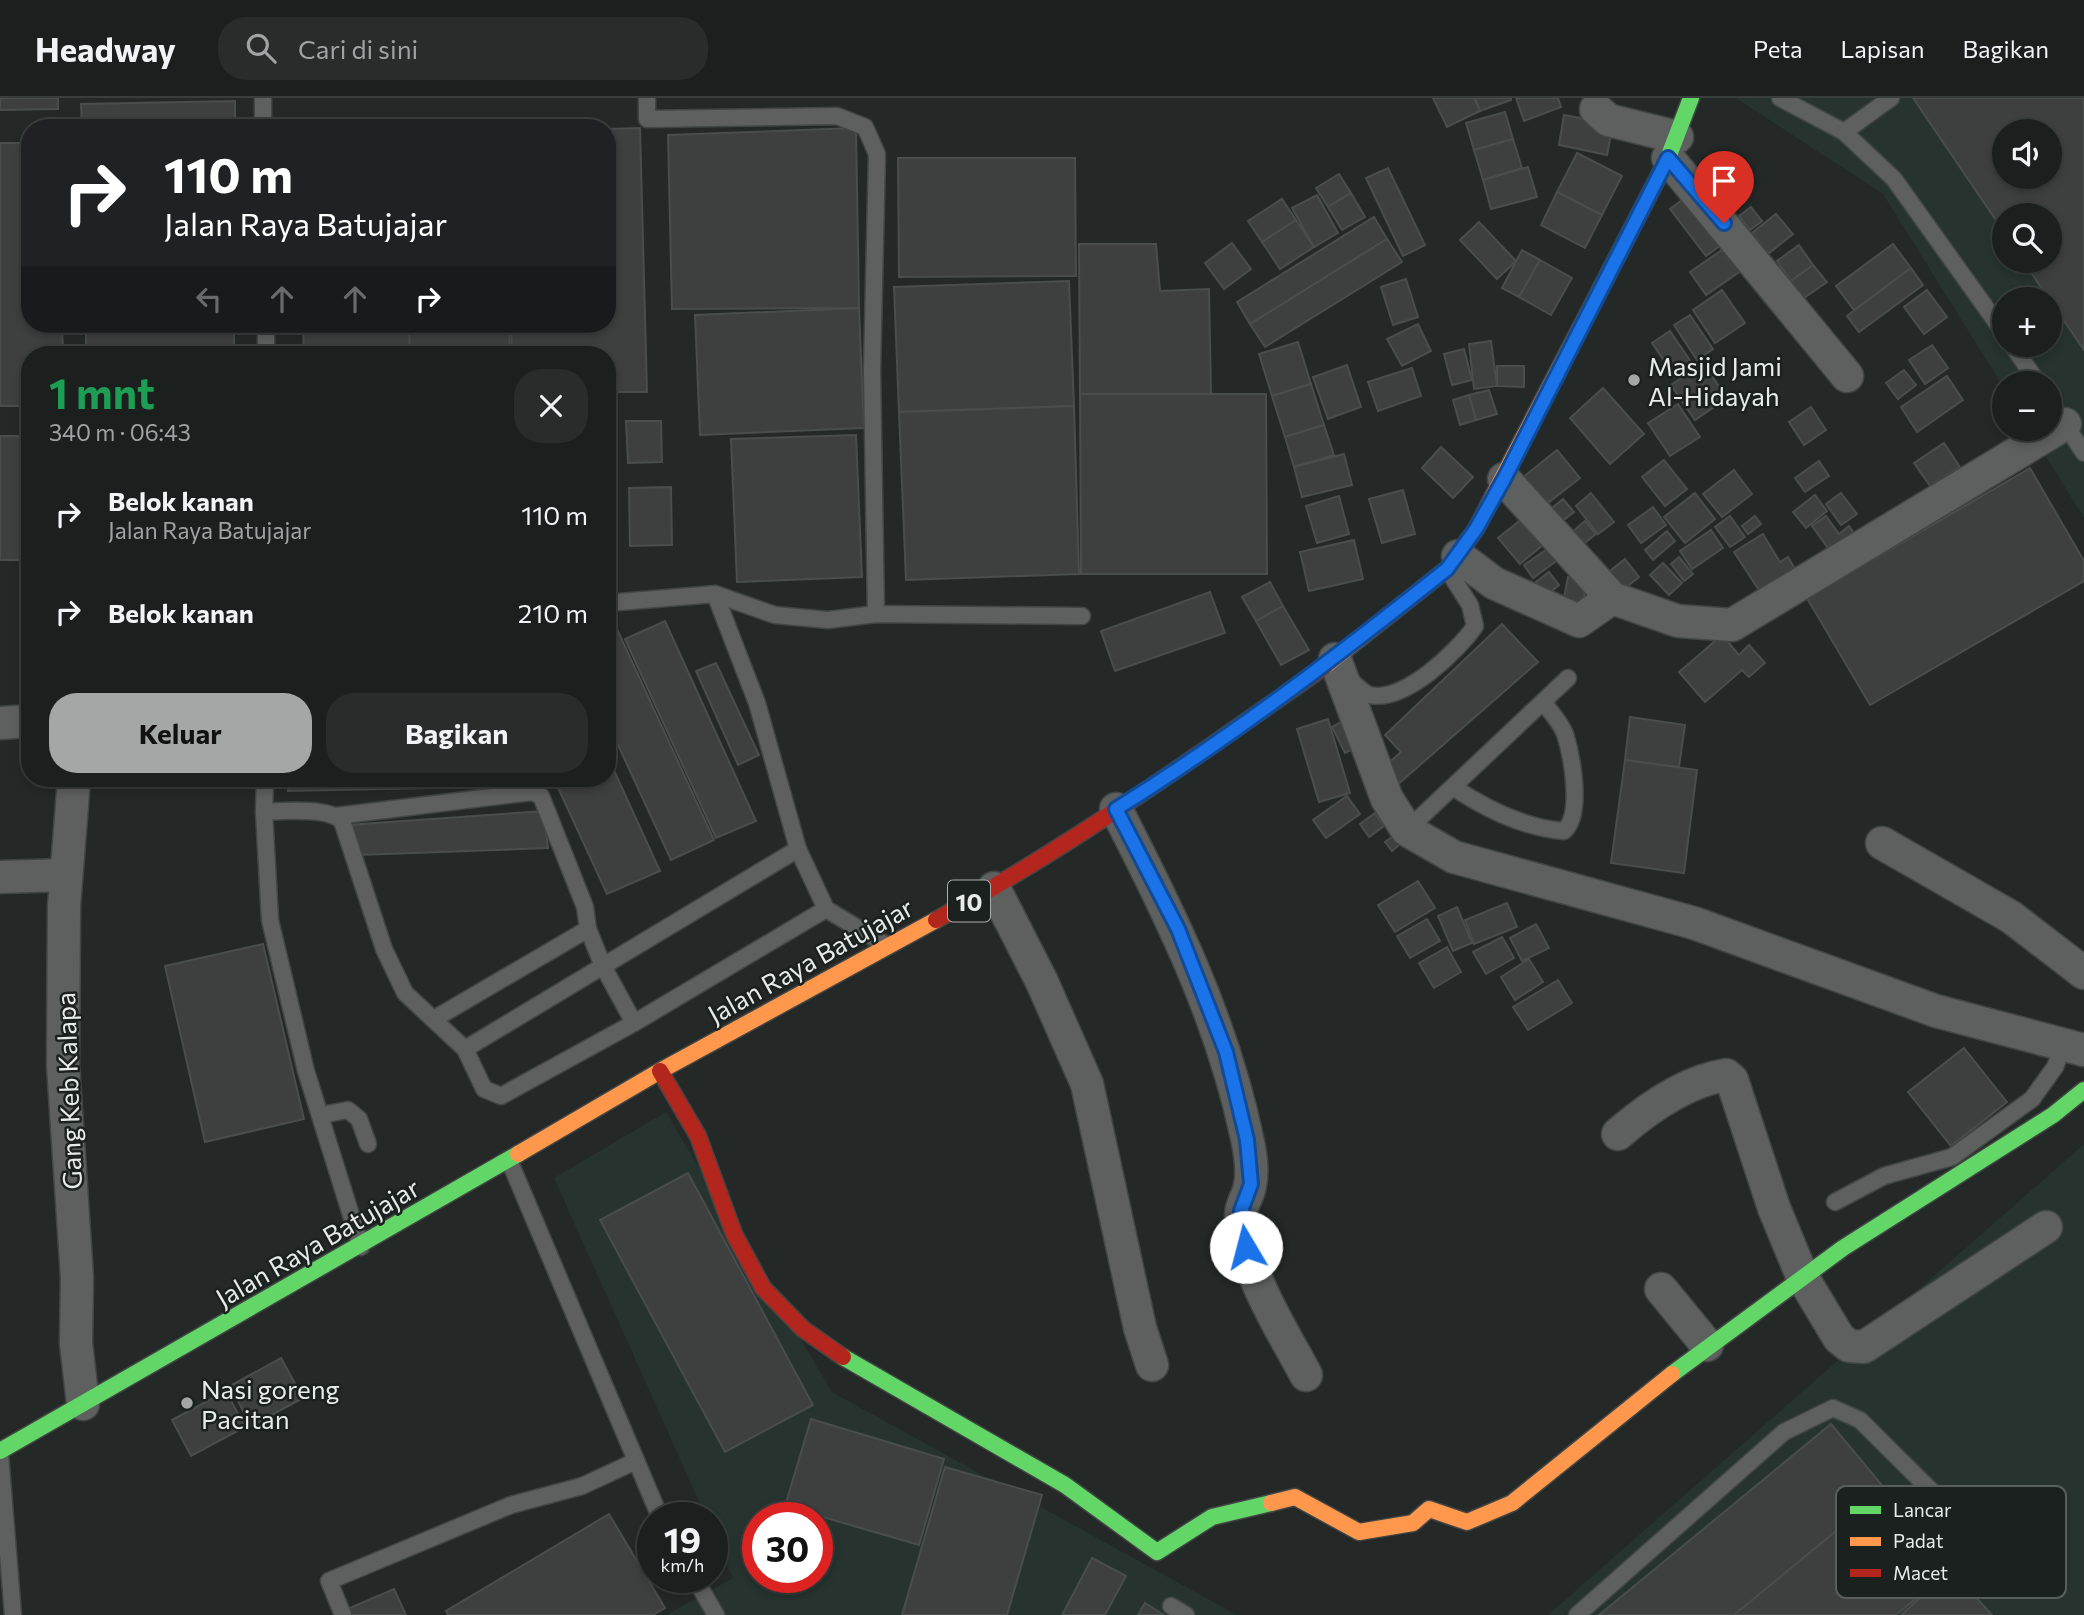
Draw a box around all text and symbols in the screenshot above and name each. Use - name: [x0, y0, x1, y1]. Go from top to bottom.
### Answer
- search box: [218, 17, 708, 80]
- text: Headway: [35, 28, 176, 69]
- icon: search: [242, 29, 280, 67]
- text: Cari di sini: [298, 33, 418, 64]
- text: Peta: [1753, 34, 1803, 63]
- text: Lapisan: [1841, 34, 1924, 63]
- text: Bagikan: [1962, 34, 2049, 63]
- map controls: [1992, 119, 2062, 441]
- button: sound: [1992, 119, 2062, 189]
- text: 110 m: [164, 143, 293, 203]
- icon: right: [49, 147, 140, 238]
- pin: [1694, 151, 1754, 223]
- icon: arrive: [1705, 162, 1743, 200]
- text: Jalan Raya Batujajar: [164, 203, 447, 243]
- button: search: [1992, 203, 2062, 273]
- icon: left: [190, 280, 228, 318]
- icon: ahead: [263, 280, 301, 318]
- icon: ahead: [336, 280, 374, 318]
- icon: right: [409, 280, 447, 318]
- button: +: [1992, 287, 2062, 357]
- place label: Masjid Jami Al-Hidayah: [1648, 350, 1782, 411]
- text: 1 mnt: [49, 366, 155, 418]
- button: close: [514, 369, 588, 443]
- button: −: [1992, 371, 2062, 441]
- marker: Masjid Jami Al-Hidayah: [1626, 372, 1642, 388]
- text: 340 m · 06:43: [49, 418, 191, 446]
- text: Belok kanan: [108, 485, 254, 516]
- icon: right: [49, 495, 87, 533]
- text: 110 m: [521, 499, 588, 530]
- text: Jalan Raya Batujajar: [108, 516, 312, 544]
- icon: right: [49, 593, 87, 631]
- text: Belok kanan: [108, 597, 254, 628]
- text: 210 m: [518, 597, 588, 628]
- button: Keluar: [49, 693, 312, 773]
- button: Bagikan: [326, 693, 588, 773]
- road number: 10: [948, 880, 990, 922]
- street label: Jalan Raya Batujajar: [702, 891, 918, 1029]
- street label: Gang Keb Kalapa: [49, 992, 87, 1190]
- street label: Jalan Raya Batujajar: [210, 1171, 424, 1313]
- position arrow: [1209, 1210, 1283, 1284]
- place label: Nasi goreng Pacitan: [201, 1373, 340, 1434]
- marker: Nasi goreng Pacitan: [179, 1395, 195, 1411]
- legend: [1836, 1486, 2066, 1598]
- text: Lancar: [1893, 1498, 1952, 1521]
- speed limit sign: 30: [742, 1502, 833, 1593]
- text: 19: [664, 1517, 701, 1560]
- text: Padat: [1893, 1529, 1944, 1552]
- text: km/h: [661, 1554, 704, 1576]
- text: Macet: [1893, 1561, 1948, 1584]

